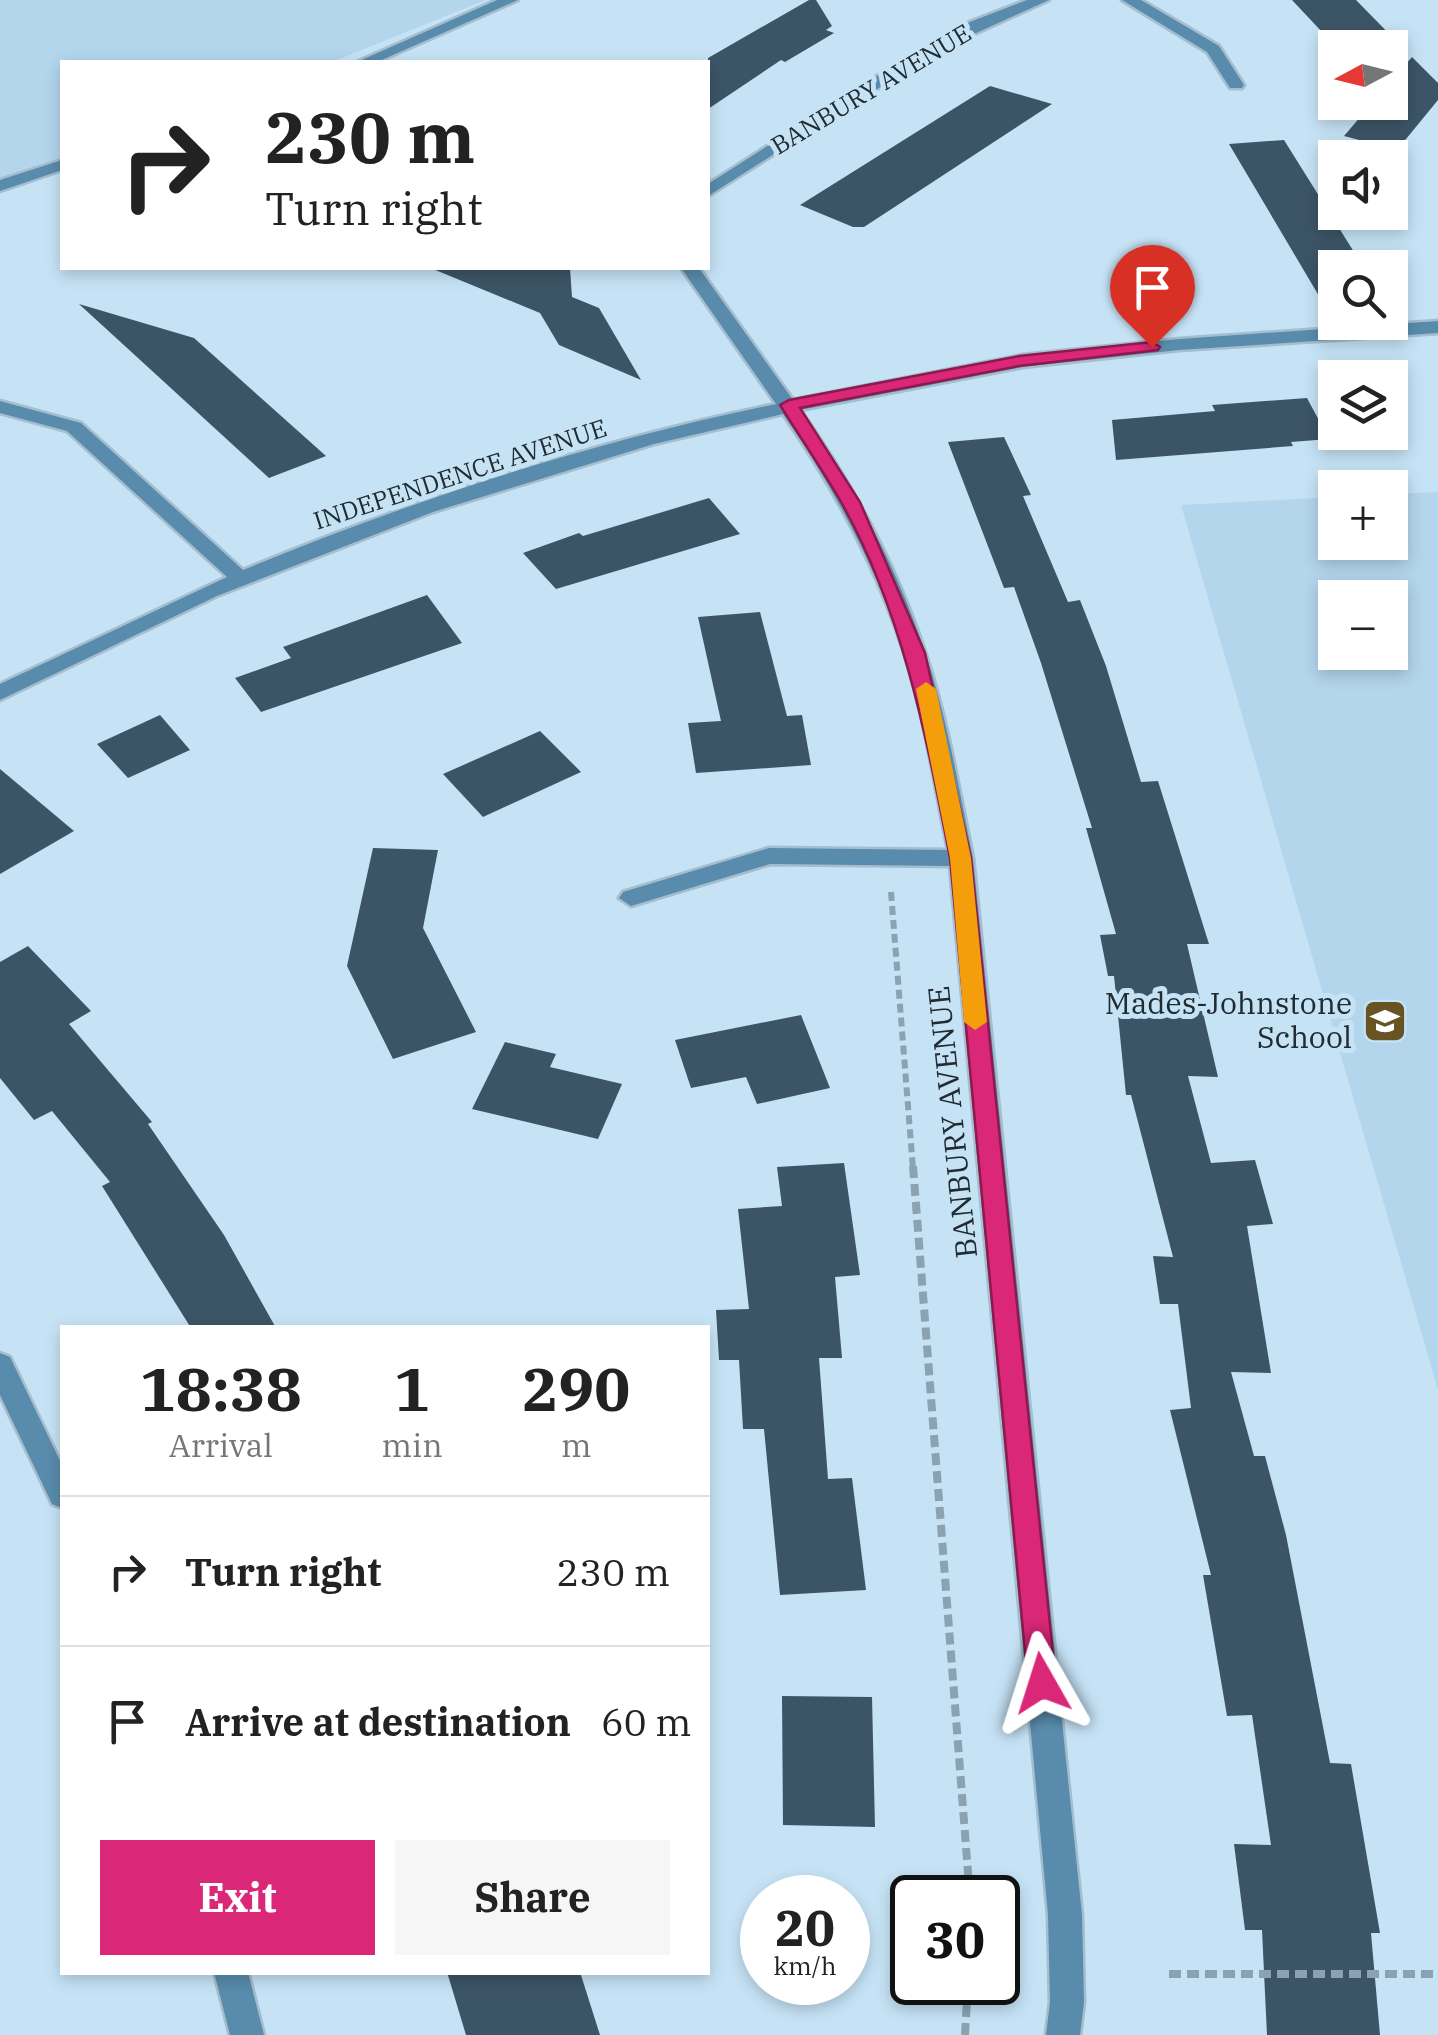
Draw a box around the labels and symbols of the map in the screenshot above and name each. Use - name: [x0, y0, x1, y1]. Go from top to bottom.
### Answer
- street label: BANBURY AVENUE: [765, 16, 977, 161]
- north arrow: [1318, 30, 1408, 120]
- pin: [1110, 245, 1195, 348]
- street label: INDEPENDENCE AVENUE: [309, 410, 611, 537]
- place label: Mades-Johnstone School: [1105, 983, 1352, 1056]
- street label: BANBURY AVENUE: [918, 984, 985, 1260]
- school or university icon: Mades-Johnstone School: [1362, 998, 1408, 1044]
- position arrow: [990, 1631, 1094, 1735]
- speed limit sign: 30: [890, 1875, 1020, 2005]

